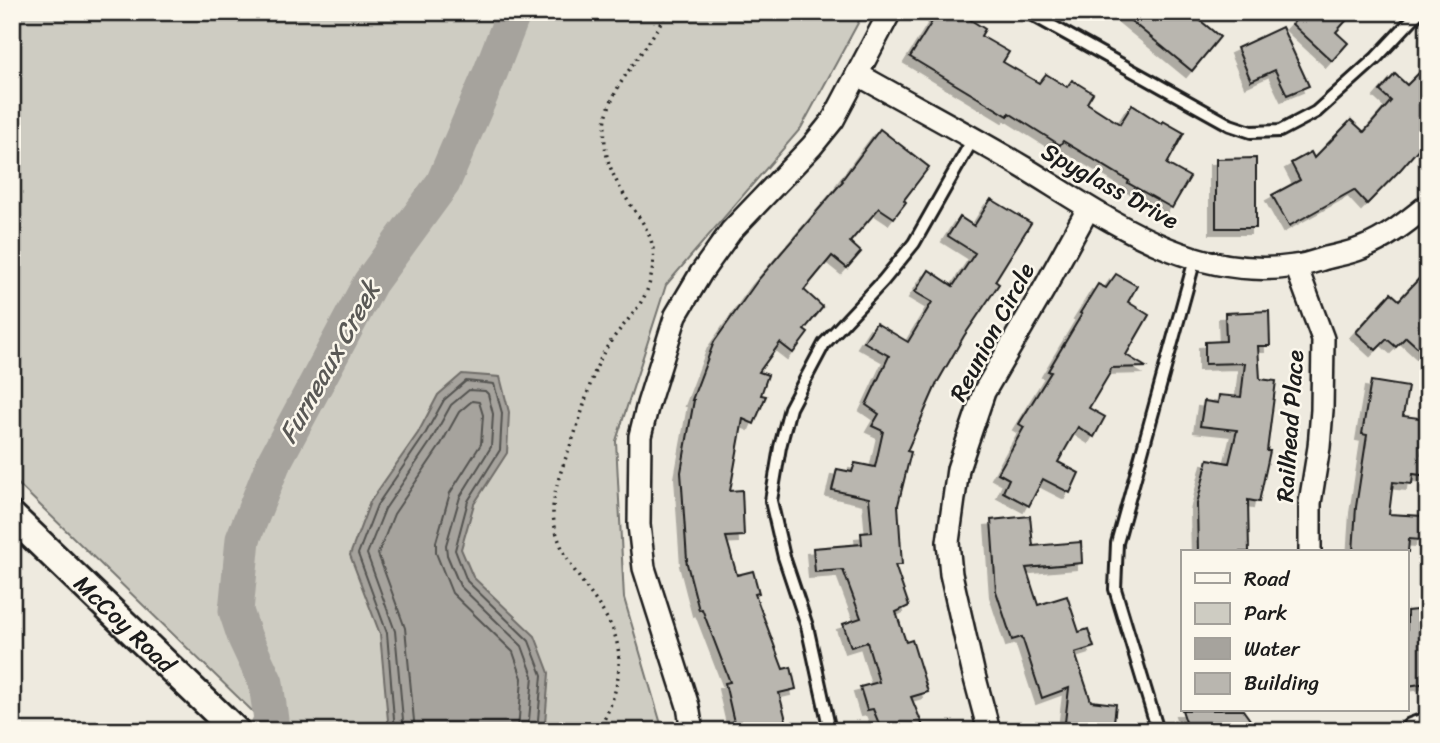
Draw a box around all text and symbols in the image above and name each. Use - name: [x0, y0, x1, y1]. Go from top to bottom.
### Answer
- street label: Spyglass Drive: [1033, 131, 1187, 241]
- street label: Reunion Circle: [938, 254, 1047, 409]
- water label: Furneaux Creek: [265, 269, 394, 452]
- street label: Railhead Place: [1264, 348, 1316, 503]
- legend: [1181, 550, 1408, 712]
- text: Road: [1244, 560, 1291, 598]
- street label: McCoy Road: [64, 564, 186, 685]
- text: Park: [1244, 594, 1287, 632]
- text: Water: [1244, 630, 1301, 668]
- text: Building: [1244, 664, 1320, 702]

